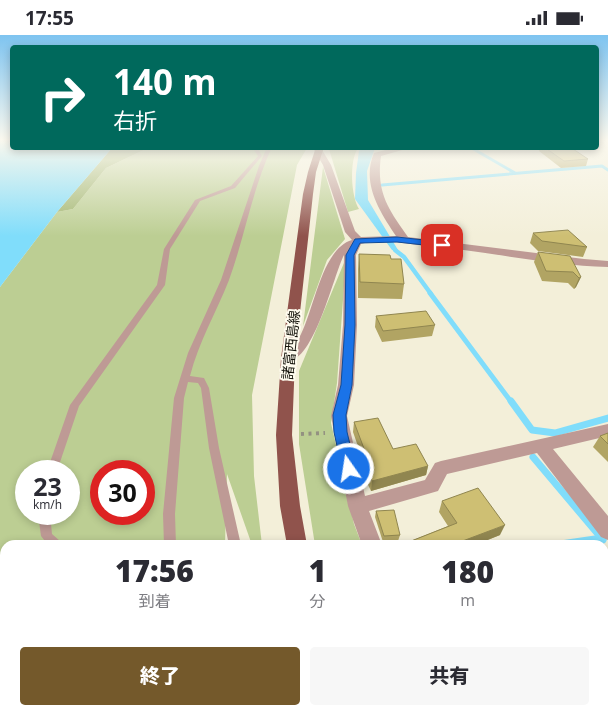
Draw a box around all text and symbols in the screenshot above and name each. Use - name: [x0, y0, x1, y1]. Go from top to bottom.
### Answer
- text: 17:55: [25, 5, 74, 31]
- text: 140 m: [113, 58, 217, 105]
- icon: right: [30, 65, 95, 130]
- text: 右折: [113, 105, 157, 135]
- pin: [421, 224, 463, 266]
- icon: arrive: [428, 231, 456, 259]
- street label: 諸富西島線: [277, 309, 304, 381]
- position arrow: [322, 442, 374, 494]
- speed limit sign: 30: [90, 460, 155, 525]
- text: 23: [33, 469, 62, 503]
- text: km/h: [33, 496, 62, 513]
- text: 17:56: [115, 550, 194, 591]
- text: 1: [309, 550, 326, 591]
- text: 180: [441, 551, 494, 592]
- text: m: [460, 589, 475, 611]
- text: 到着: [138, 590, 170, 612]
- text: 分: [310, 590, 326, 612]
- button: 終了: [20, 647, 300, 705]
- button: 共有: [310, 647, 589, 705]

